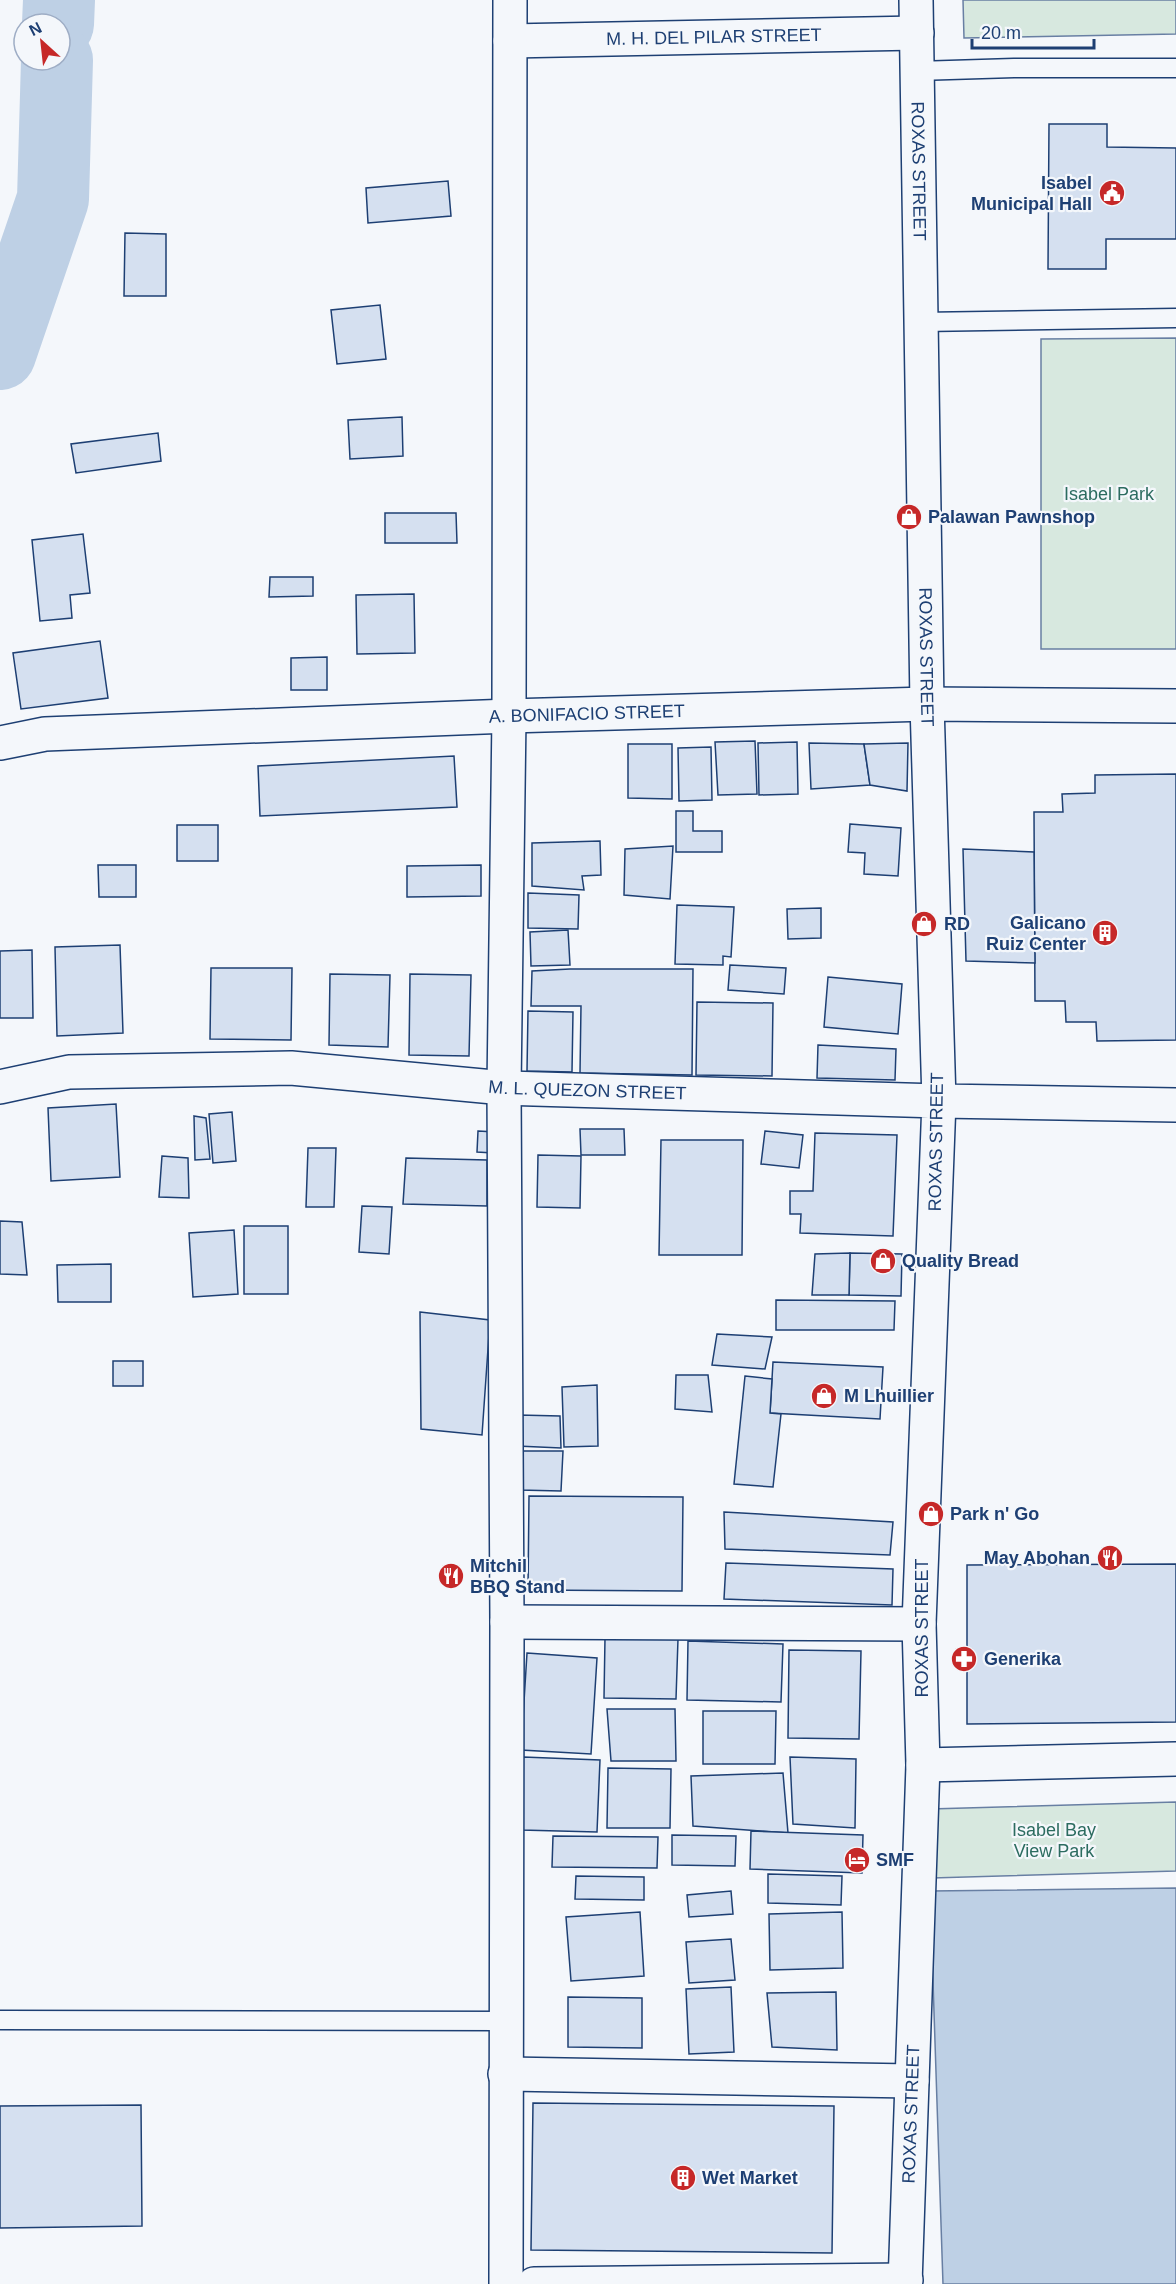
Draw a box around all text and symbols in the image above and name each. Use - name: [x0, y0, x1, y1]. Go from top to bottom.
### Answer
- north arrow: [12, 12, 72, 72]
- scale bar: [972, 12, 1094, 50]
- text: N: [26, 19, 44, 39]
- text: 20 m: [981, 23, 1021, 43]
- street label: M. H. DEL PILAR STREET: [606, 25, 822, 49]
- street label: ROXAS STREET: [908, 101, 930, 241]
- place label: Isabel Municipal Hall: [971, 173, 1092, 214]
- public building icon: Isabel Municipal Hall: [1097, 178, 1127, 208]
- park label: Isabel Park: [1064, 484, 1155, 504]
- shop icon: Palawan Pawnshop: [894, 502, 924, 532]
- place label: Palawan Pawnshop: [928, 507, 1095, 527]
- street label: ROXAS STREET: [915, 587, 938, 727]
- street label: A. BONIFACIO STREET: [488, 701, 685, 727]
- shop icon: RD: [909, 909, 939, 939]
- place label: Galicano Ruiz Center: [986, 913, 1086, 954]
- place label: RD: [944, 914, 970, 934]
- building icon: Galicano Ruiz Center: [1090, 918, 1120, 948]
- street label: ROXAS STREET: [925, 1072, 947, 1212]
- street label: M. L. QUEZON STREET: [487, 1077, 687, 1103]
- shop icon: Quality Bread: [868, 1246, 898, 1276]
- place label: Quality Bread: [902, 1251, 1019, 1271]
- shop icon: M Lhuillier: [809, 1381, 839, 1411]
- place label: M Lhuillier: [844, 1386, 934, 1406]
- shop icon: Park n' Go: [916, 1499, 946, 1529]
- place label: Park n' Go: [950, 1504, 1039, 1524]
- restaurant icon: May Abohan: [1095, 1543, 1125, 1573]
- place label: May Abohan: [984, 1548, 1090, 1568]
- place label: Mitchil BBQ Stand: [470, 1556, 565, 1597]
- street label: ROXAS STREET: [912, 1558, 932, 1698]
- restaurant icon: Mitchil BBQ Stand: [436, 1561, 466, 1591]
- pharmacy icon: Generika: [949, 1644, 979, 1674]
- place label: Generika: [984, 1649, 1062, 1669]
- park label: Isabel Bay View Park: [1012, 1820, 1096, 1861]
- hotel icon: SMF: [842, 1845, 872, 1875]
- place label: SMF: [876, 1850, 914, 1870]
- street label: ROXAS STREET: [899, 2044, 923, 2184]
- building icon: Wet Market: [668, 2163, 698, 2193]
- place label: Wet Market: [702, 2168, 798, 2188]

